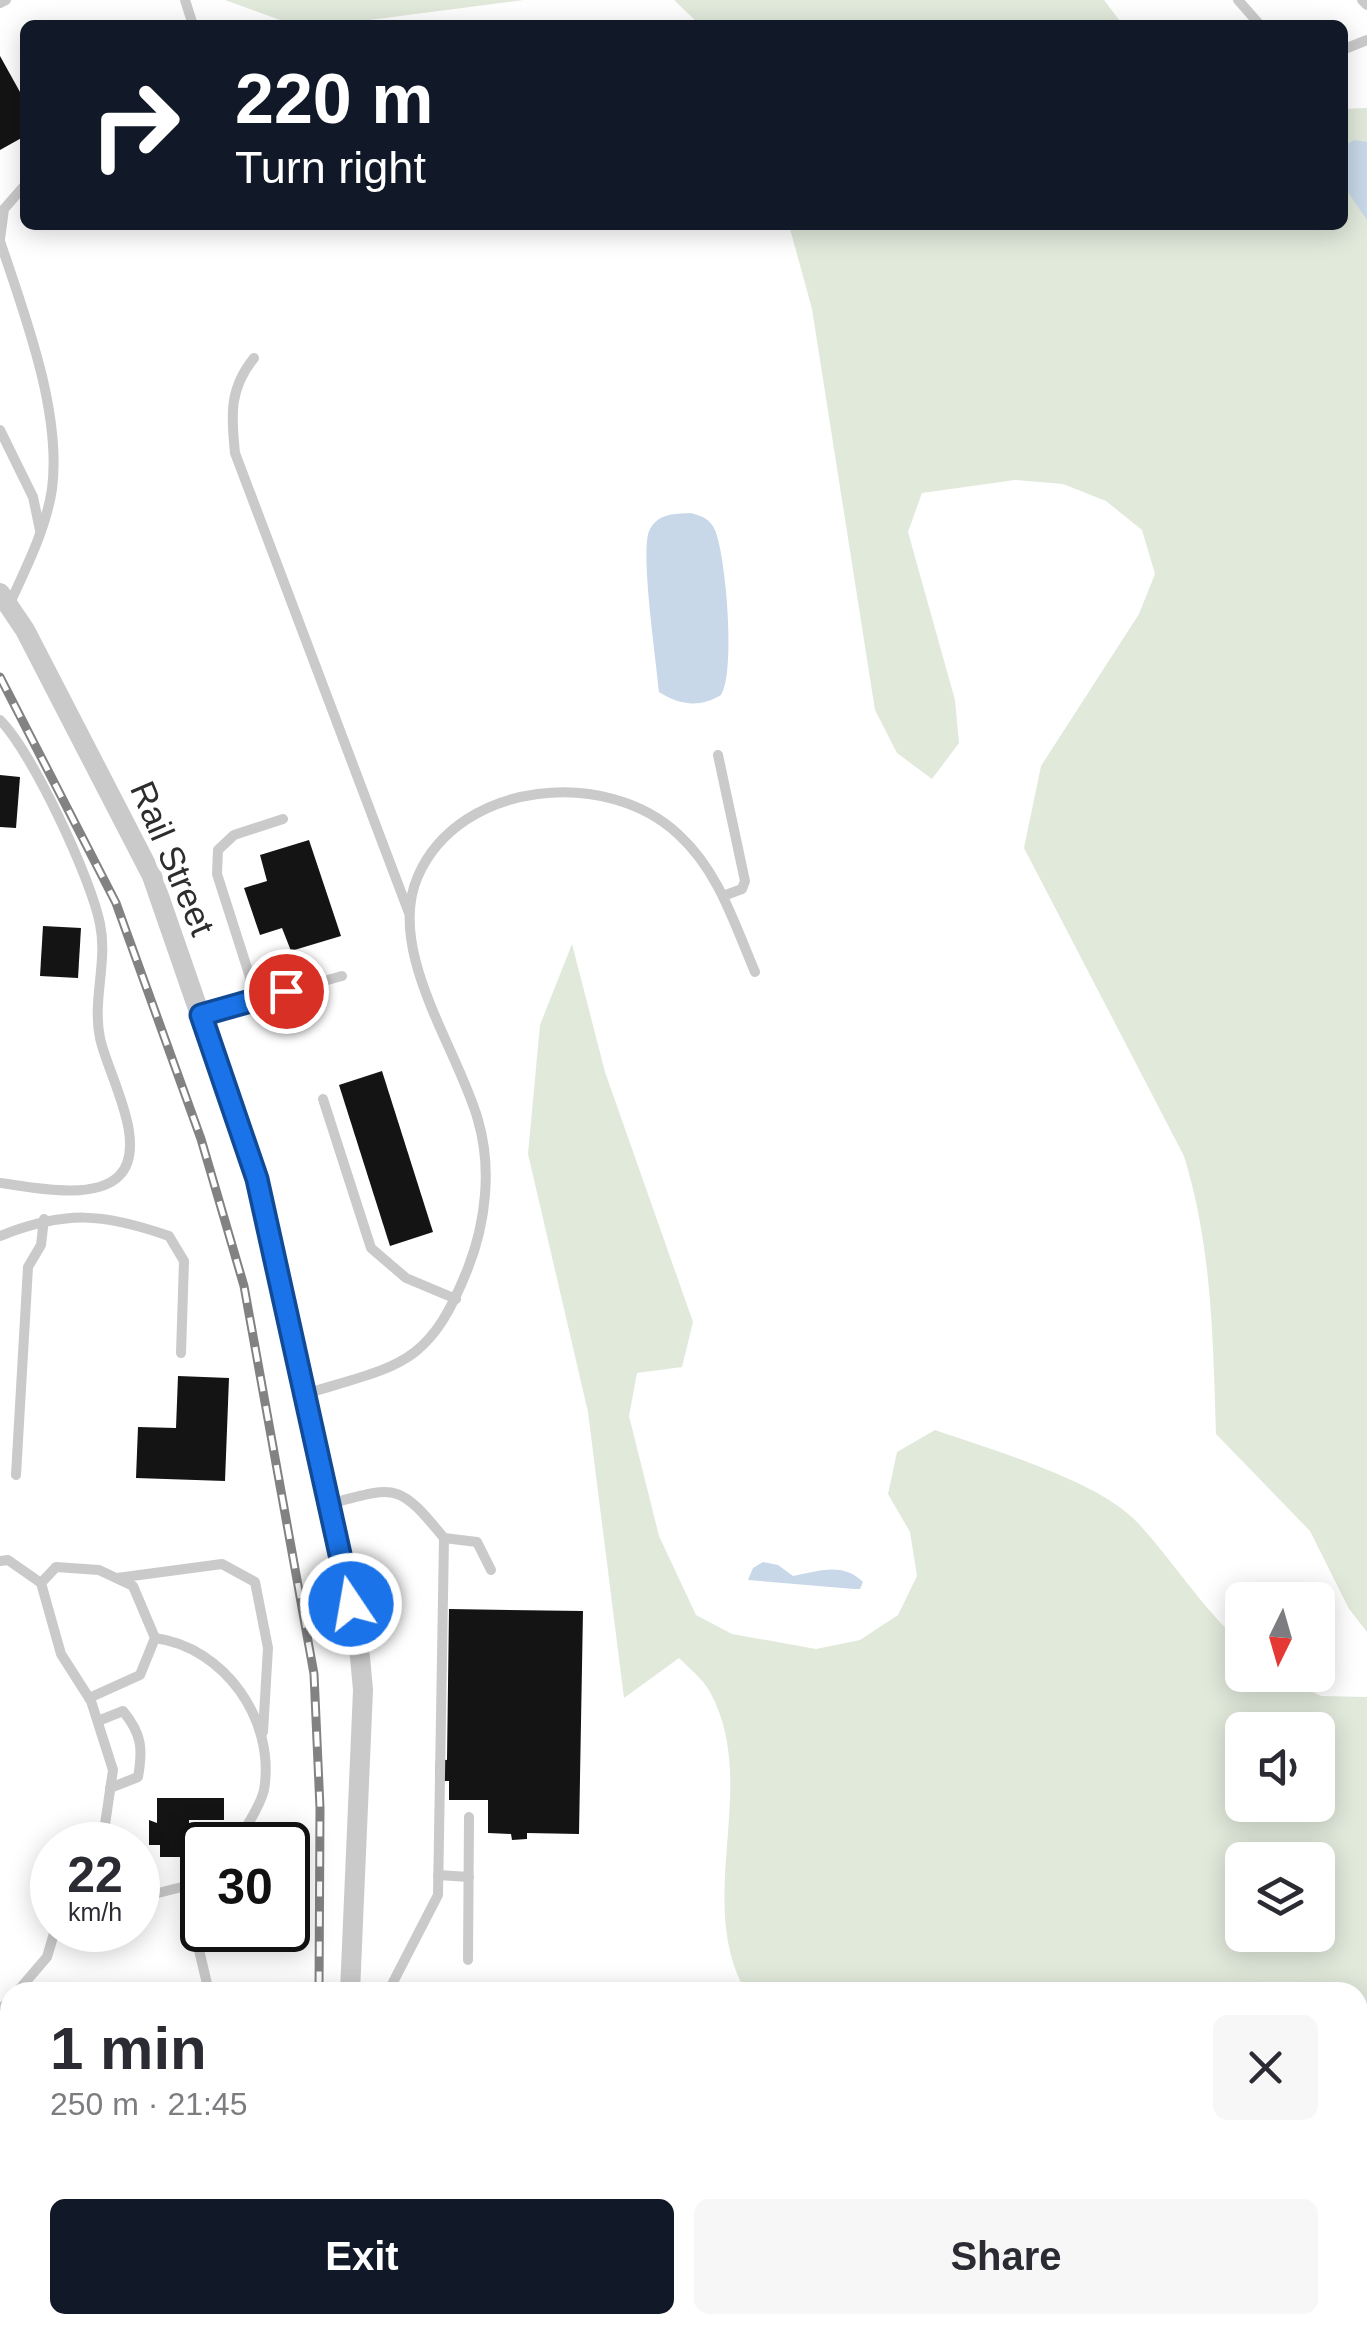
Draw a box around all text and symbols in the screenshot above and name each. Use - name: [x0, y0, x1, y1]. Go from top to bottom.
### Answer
- icon: right: [70, 60, 200, 190]
- text: 220 m: [235, 60, 433, 138]
- text: Turn right: [235, 142, 426, 193]
- street label: Rail Street: [123, 775, 223, 941]
- pin: [244, 949, 329, 1034]
- icon: arrive: [259, 964, 314, 1019]
- position arrow: [299, 1552, 403, 1656]
- north arrow: [1225, 1582, 1335, 1692]
- map controls: [1225, 1582, 1335, 1952]
- button: sound: [1225, 1712, 1335, 1822]
- speed limit sign: 30: [180, 1822, 310, 1952]
- button: layers: [1225, 1842, 1335, 1952]
- text: 22: [67, 1847, 123, 1903]
- text: km/h: [68, 1898, 122, 1926]
- text: 1 min: [50, 2015, 207, 2082]
- button: close: [1213, 2015, 1318, 2120]
- text: 250 m · 21:45: [50, 2086, 247, 2122]
- button: Exit: [50, 2199, 674, 2314]
- button: Share: [694, 2199, 1318, 2314]

